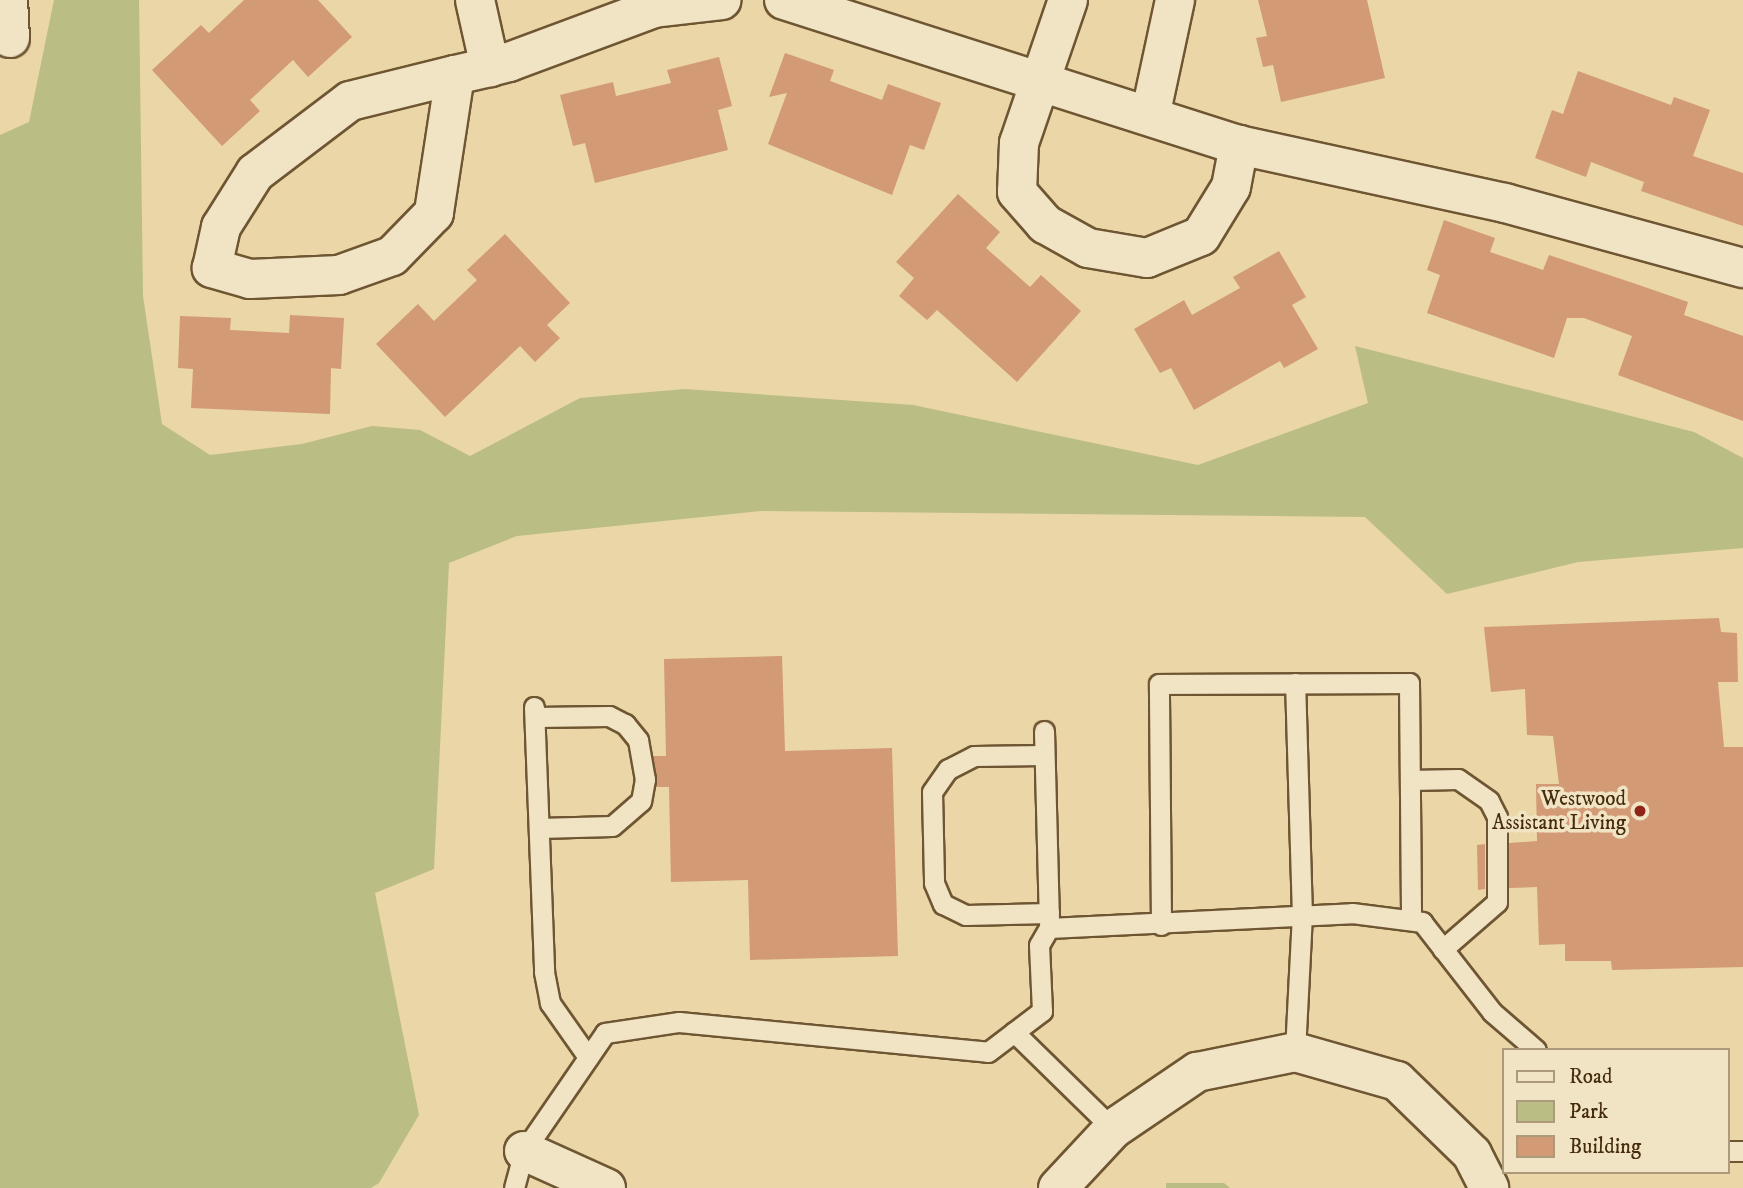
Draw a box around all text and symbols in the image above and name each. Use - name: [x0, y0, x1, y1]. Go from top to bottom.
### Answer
- place label: Westwood Assistant Living: [1492, 786, 1626, 836]
- marker: Westwood Assistant Living: [1632, 803, 1648, 819]
- legend: [1502, 1048, 1729, 1174]
- text: Road: [1569, 1064, 1613, 1090]
- text: Park: [1569, 1099, 1608, 1125]
- text: Building: [1569, 1134, 1641, 1160]

